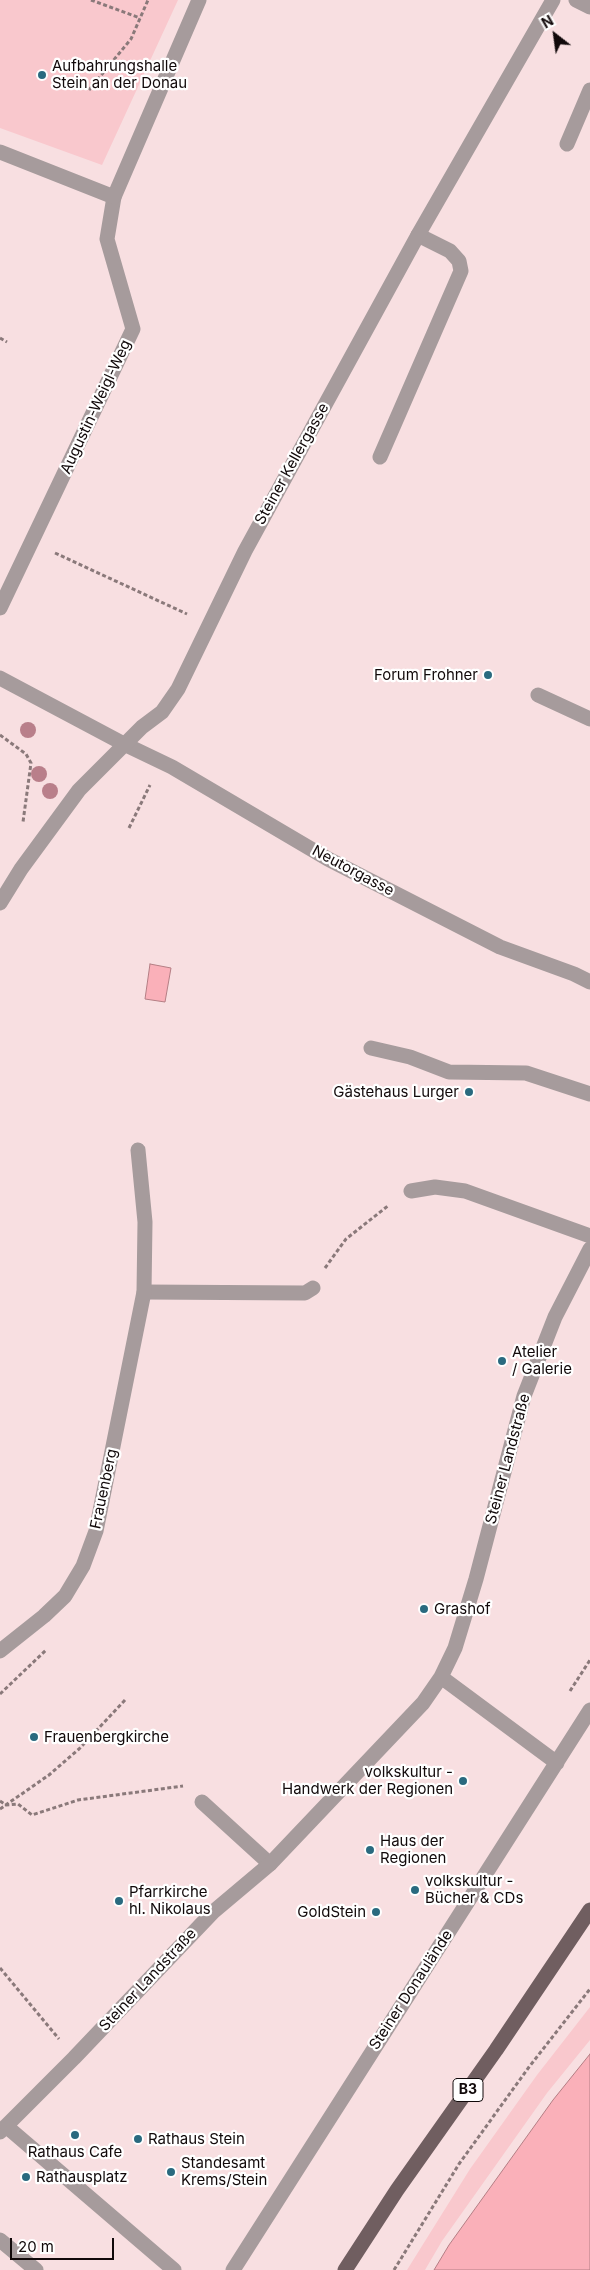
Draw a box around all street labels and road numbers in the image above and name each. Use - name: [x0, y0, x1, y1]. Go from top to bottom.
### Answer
- street label: Augustin-Weigl-Weg: [57, 337, 135, 477]
- street label: Steiner Kellergasse: [251, 400, 333, 528]
- street label: Neutorgasse: [309, 842, 397, 900]
- street label: Steiner Landstraße: [482, 1392, 534, 1526]
- street label: Frauenberg: [87, 1447, 121, 1531]
- street label: Steiner Landstraße: [96, 1925, 200, 2035]
- street label: Steiner Donaulände: [366, 1927, 456, 2053]
- road number: B3: [453, 2078, 483, 2102]

